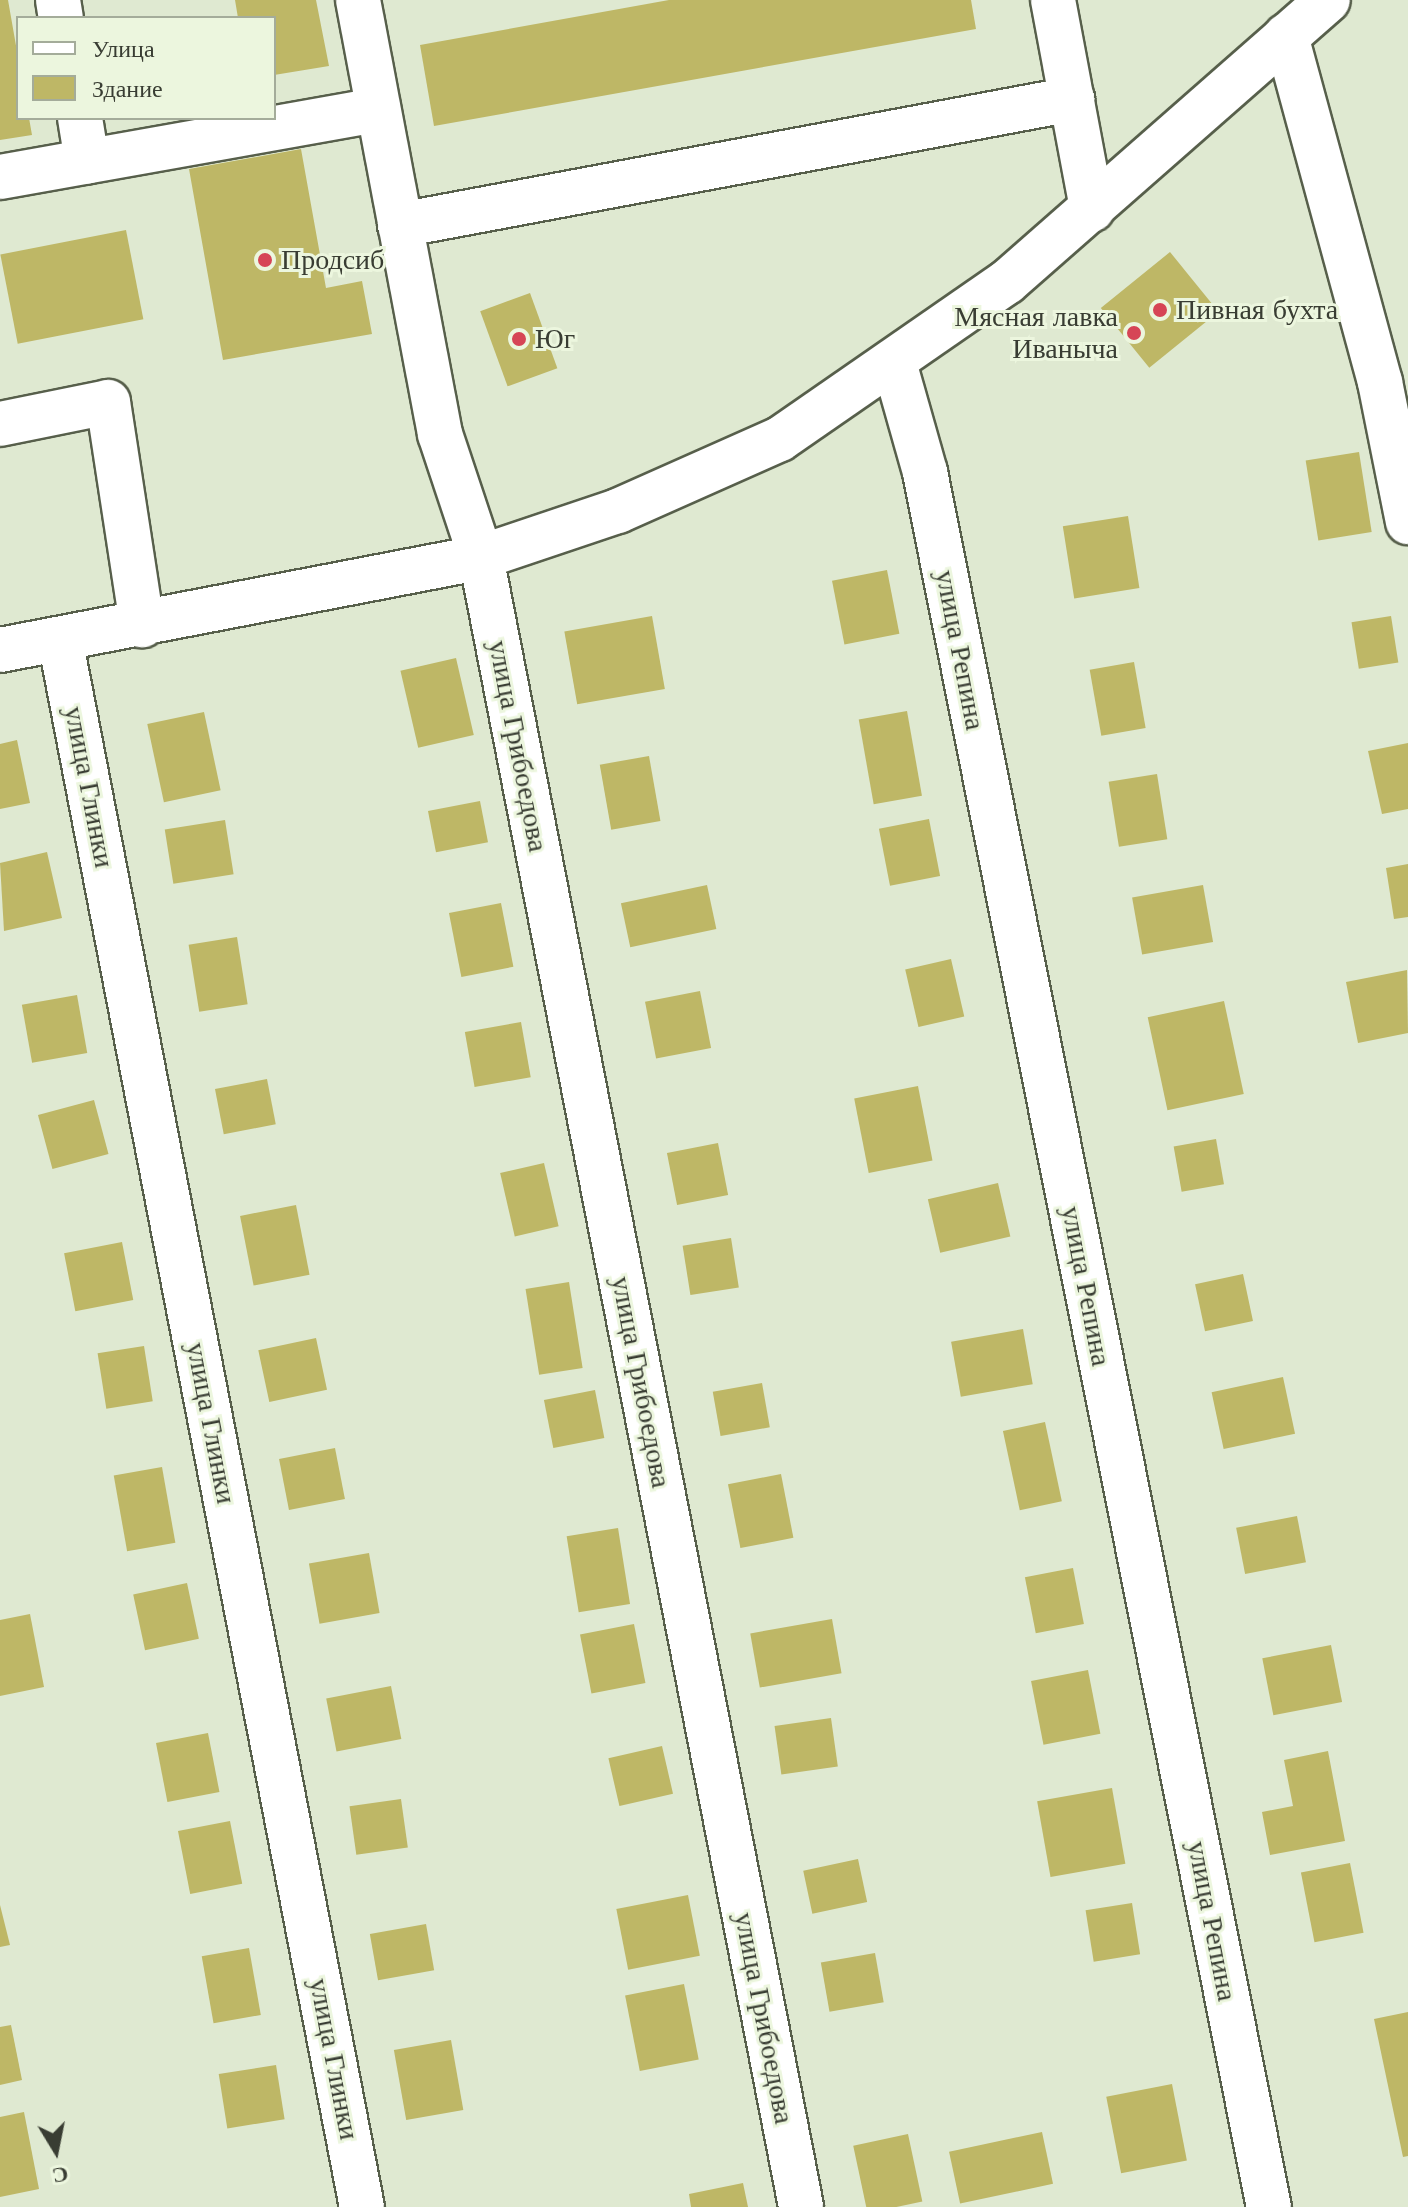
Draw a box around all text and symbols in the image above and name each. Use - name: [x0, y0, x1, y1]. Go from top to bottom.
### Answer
- legend: [16, 16, 276, 120]
- text: Улица: [92, 34, 155, 63]
- text: Здание: [92, 74, 163, 103]
- place label: Продсиб: [281, 243, 384, 277]
- marker: Продсиб: [256, 251, 274, 269]
- place label: Пивная бухта: [1176, 293, 1338, 327]
- place label: Мясная лавка Иваныча: [954, 300, 1118, 366]
- marker: Пивная бухта: [1151, 301, 1169, 319]
- place label: Юг: [535, 322, 575, 356]
- marker: Мясная лавка Иваныча: [1125, 324, 1143, 342]
- marker: Юг: [510, 330, 528, 348]
- street label: улица Репина: [928, 567, 992, 733]
- street label: улица Грибоедова: [481, 637, 555, 855]
- street label: улица Глинки: [57, 703, 121, 871]
- street label: улица Репина: [1054, 1203, 1118, 1369]
- street label: улица Грибоедова: [604, 1273, 678, 1491]
- street label: улица Глинки: [179, 1339, 243, 1507]
- street label: улица Репина: [1180, 1838, 1244, 2004]
- street label: улица Грибоедова: [727, 1909, 801, 2127]
- street label: улица Глинки: [302, 1975, 366, 2143]
- north arrow: [16, 2111, 96, 2191]
- text: С: [50, 2160, 70, 2190]

